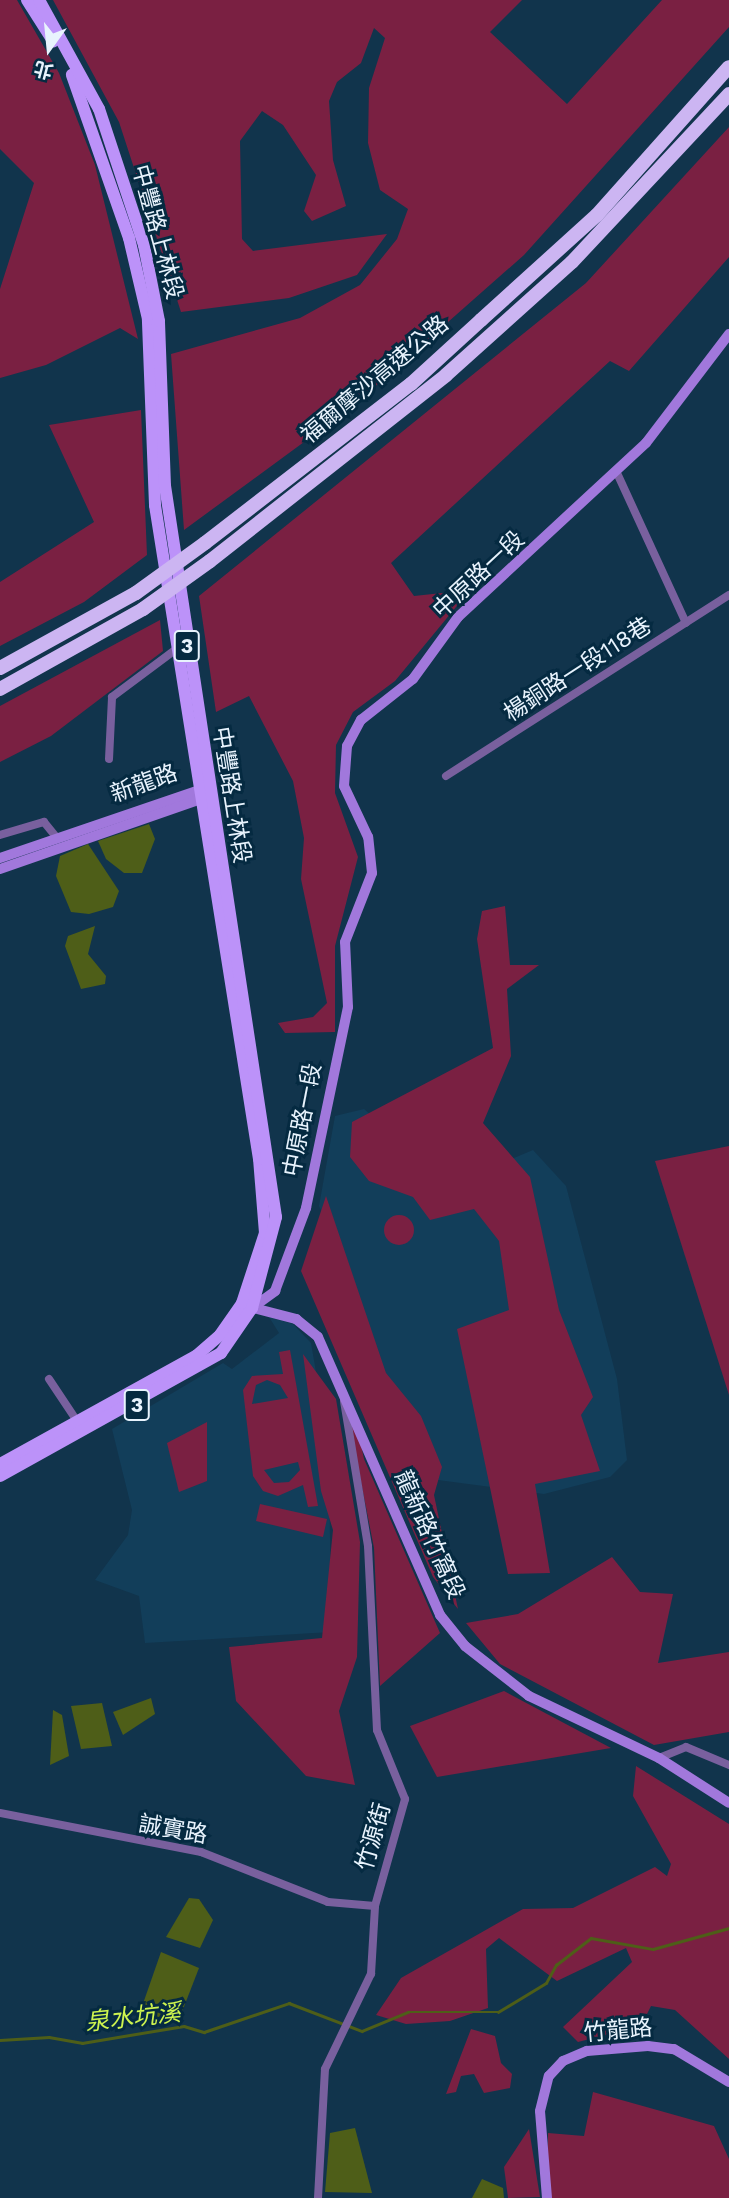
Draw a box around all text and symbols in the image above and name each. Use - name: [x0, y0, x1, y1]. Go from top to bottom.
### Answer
- north arrow: [14, 14, 84, 84]
- text: 北: [31, 56, 56, 83]
- street label: 中豐路上林段: [126, 162, 188, 302]
- street label: 福爾摩沙高速公路: [296, 310, 454, 450]
- street label: 中原路一段: [428, 526, 530, 624]
- street label: 楊銅路一段118巷: [499, 612, 657, 728]
- road number: 3: [173, 628, 201, 664]
- street label: 中豐路上林段: [207, 725, 255, 865]
- street label: 新龍路: [107, 759, 181, 809]
- street label: 中原路一段: [278, 1061, 328, 1179]
- road number: 3: [123, 1388, 151, 1422]
- street label: 龍新路竹窩段: [388, 1466, 470, 1604]
- street label: 竹源街: [351, 1800, 397, 1874]
- street label: 誠實路: [137, 1810, 209, 1850]
- water label: 泉水坑溪: [84, 1999, 182, 2037]
- street label: 竹龍路: [582, 2014, 654, 2048]

